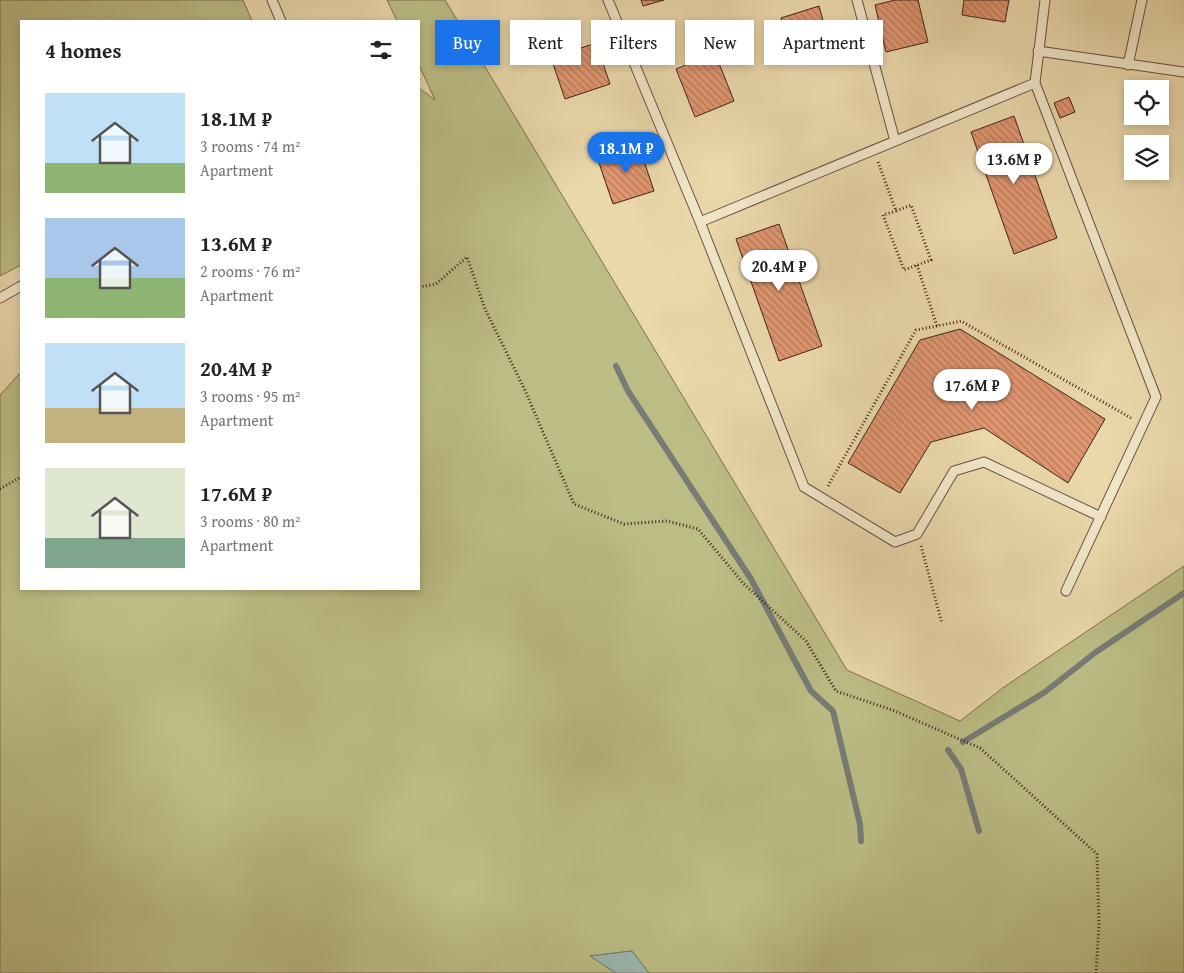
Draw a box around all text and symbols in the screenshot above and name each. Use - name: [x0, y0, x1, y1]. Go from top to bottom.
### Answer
- chip: Buy: [435, 20, 500, 65]
- chip: Rent: [510, 20, 581, 65]
- chip: Filters: [591, 20, 675, 65]
- chip: New: [685, 20, 754, 65]
- chip: Apartment: [764, 20, 883, 65]
- text: 4 homes: [45, 35, 121, 66]
- icon: filters: [367, 36, 395, 64]
- map controls: [1124, 80, 1169, 180]
- button: locate: [1124, 80, 1169, 125]
- text: 18.1M ₽: [200, 103, 272, 134]
- icon: home: [85, 113, 145, 173]
- pin: 18.1M ₽: [580, 132, 672, 174]
- text: 3 rooms · 74 m²: [200, 134, 300, 158]
- button: layers: [1124, 135, 1169, 180]
- text: 18.1M ₽: [599, 136, 653, 160]
- pin: 13.6M ₽: [968, 142, 1060, 185]
- text: 13.6M ₽: [987, 147, 1041, 171]
- text: Apartment: [200, 158, 273, 182]
- text: 13.6M ₽: [200, 228, 272, 259]
- icon: home: [85, 238, 145, 298]
- pin: 20.4M ₽: [733, 250, 825, 292]
- text: 20.4M ₽: [752, 254, 806, 278]
- text: 2 rooms · 76 m²: [200, 259, 300, 283]
- text: Apartment: [200, 283, 273, 307]
- text: 20.4M ₽: [200, 353, 272, 384]
- icon: home: [85, 363, 145, 423]
- pin: 17.6M ₽: [926, 368, 1018, 411]
- text: 17.6M ₽: [945, 373, 999, 397]
- text: 3 rooms · 95 m²: [200, 384, 300, 408]
- text: Apartment: [200, 408, 273, 432]
- text: 17.6M ₽: [200, 478, 272, 509]
- icon: home: [85, 488, 145, 548]
- text: 3 rooms · 80 m²: [200, 509, 300, 533]
- text: Apartment: [200, 533, 273, 557]

